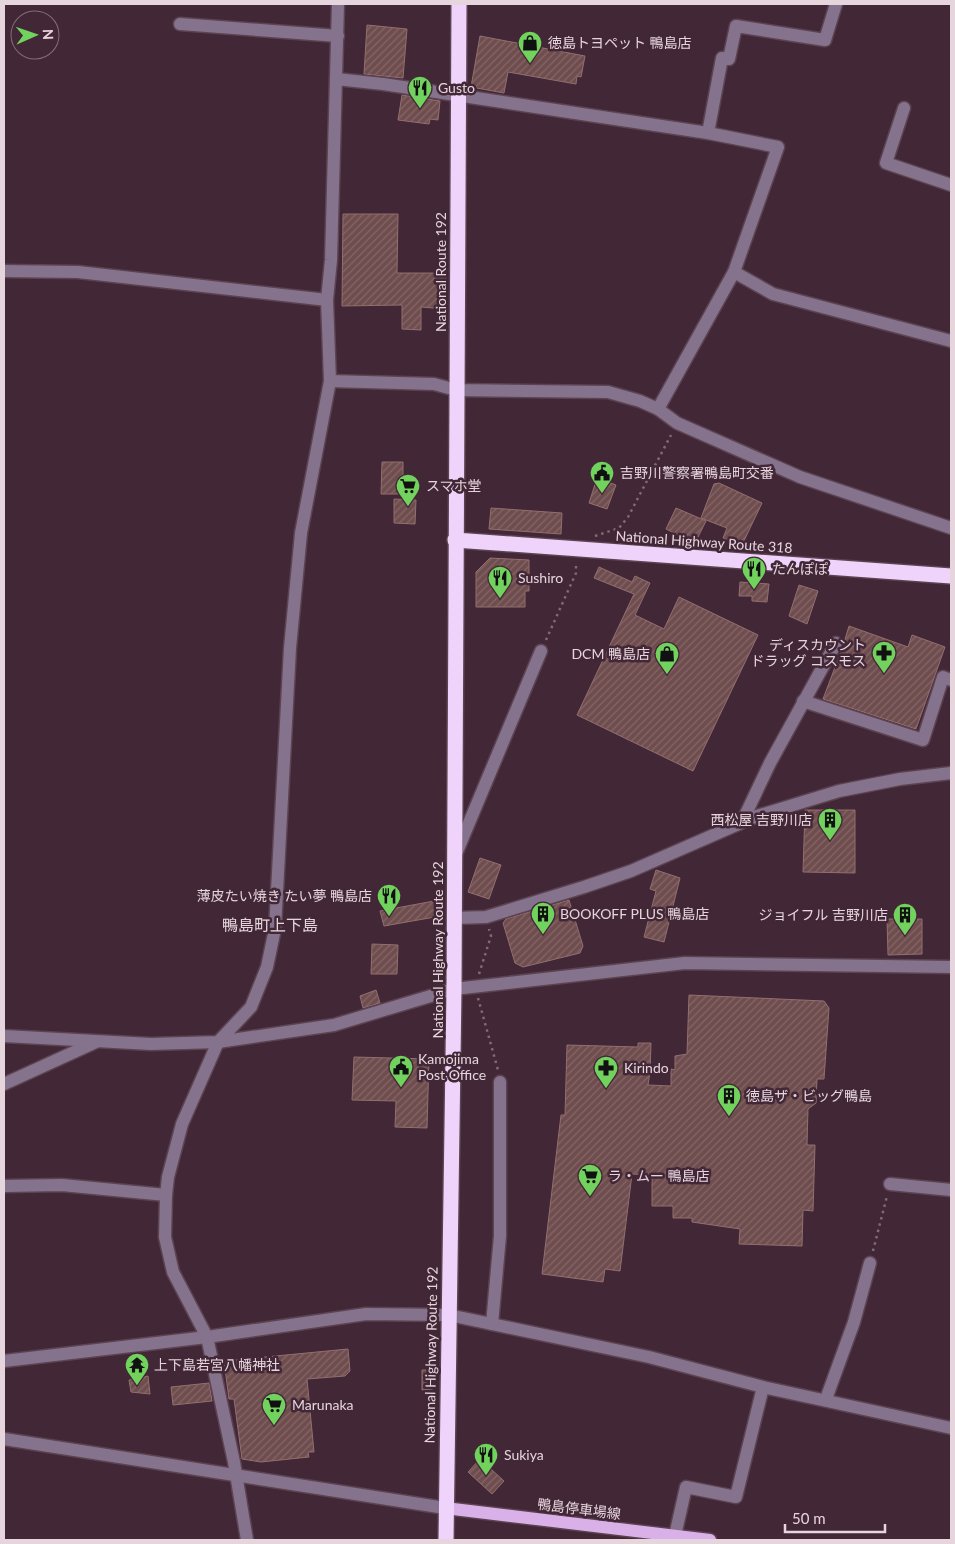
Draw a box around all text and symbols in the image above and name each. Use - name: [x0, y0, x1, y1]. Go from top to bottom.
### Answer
- north arrow: [10, 10, 60, 60]
- text: N: [40, 29, 57, 40]
- shop icon: 徳島トヨペット 鴨島店: [517, 30, 543, 64]
- place label: 徳島トヨペット 鴨島店: [548, 34, 692, 51]
- restaurant icon: Gusto: [407, 75, 433, 109]
- place label: Gusto: [438, 79, 475, 96]
- street label: National Route 192: [432, 212, 449, 332]
- public building icon: 吉野川警察署鴨島町交番: [589, 460, 615, 494]
- place label: 吉野川警察署鴨島町交番: [620, 464, 774, 481]
- supermarket icon: スマホ堂: [395, 473, 421, 507]
- place label: スマホ堂: [426, 477, 482, 494]
- street label: National Highway Route 318: [615, 527, 793, 556]
- restaurant icon: たんぽぽ: [741, 556, 767, 590]
- place label: たんぽぽ: [772, 560, 828, 577]
- restaurant icon: Sushiro: [487, 565, 513, 599]
- place label: Sushiro: [518, 569, 563, 586]
- place label: ディスカウント ドラッグ コスモス: [750, 636, 866, 669]
- pharmacy icon: ディスカウント ドラッグ コスモス: [871, 640, 897, 674]
- shop icon: DCM 鴨島店: [654, 641, 680, 675]
- place label: DCM 鴨島店: [571, 645, 650, 662]
- building icon: 西松屋 吉野川店: [817, 807, 843, 841]
- place label: 西松屋 吉野川店: [710, 811, 812, 828]
- street label: National Highway Route 192: [429, 861, 446, 1039]
- restaurant icon: 薄皮たい焼き たい夢 鴨島店: [376, 883, 402, 917]
- place label: 薄皮たい焼き たい夢 鴨島店: [197, 887, 372, 904]
- building icon: BOOKOFF PLUS 鴨島店: [530, 901, 556, 935]
- building icon: ジョイフル 吉野川店: [892, 902, 918, 936]
- place label: BOOKOFF PLUS 鴨島店: [560, 905, 709, 922]
- place label: ジョイフル 吉野川店: [758, 906, 888, 923]
- district label: 鴨島町上下島: [222, 915, 318, 934]
- place label: Kamojima Post Office: [418, 1050, 486, 1083]
- public building icon: Kamojima Post Office: [388, 1054, 414, 1088]
- pharmacy icon: Kirindo: [593, 1055, 619, 1089]
- place label: Kirindo: [624, 1059, 669, 1076]
- building icon: 徳島ザ・ビッグ鴨島: [716, 1083, 742, 1117]
- place label: 徳島ザ・ビッグ鴨島: [746, 1087, 872, 1104]
- supermarket icon: ラ・ムー 鴨島店: [577, 1163, 603, 1197]
- place label: ラ・ムー 鴨島店: [608, 1167, 710, 1184]
- street label: National Highway Route 192: [420, 1266, 441, 1444]
- temple icon: 上下島若宮八幡神社: [124, 1352, 150, 1386]
- place label: 上下島若宮八幡神社: [154, 1356, 280, 1373]
- supermarket icon: Marunaka: [261, 1392, 287, 1426]
- place label: Marunaka: [292, 1396, 354, 1413]
- restaurant icon: Sukiya: [473, 1442, 499, 1476]
- place label: Sukiya: [504, 1446, 544, 1463]
- street label: 鴨島停車場線: [536, 1495, 622, 1522]
- scale bar: [785, 1502, 885, 1534]
- text: 50 m: [792, 1509, 826, 1527]

